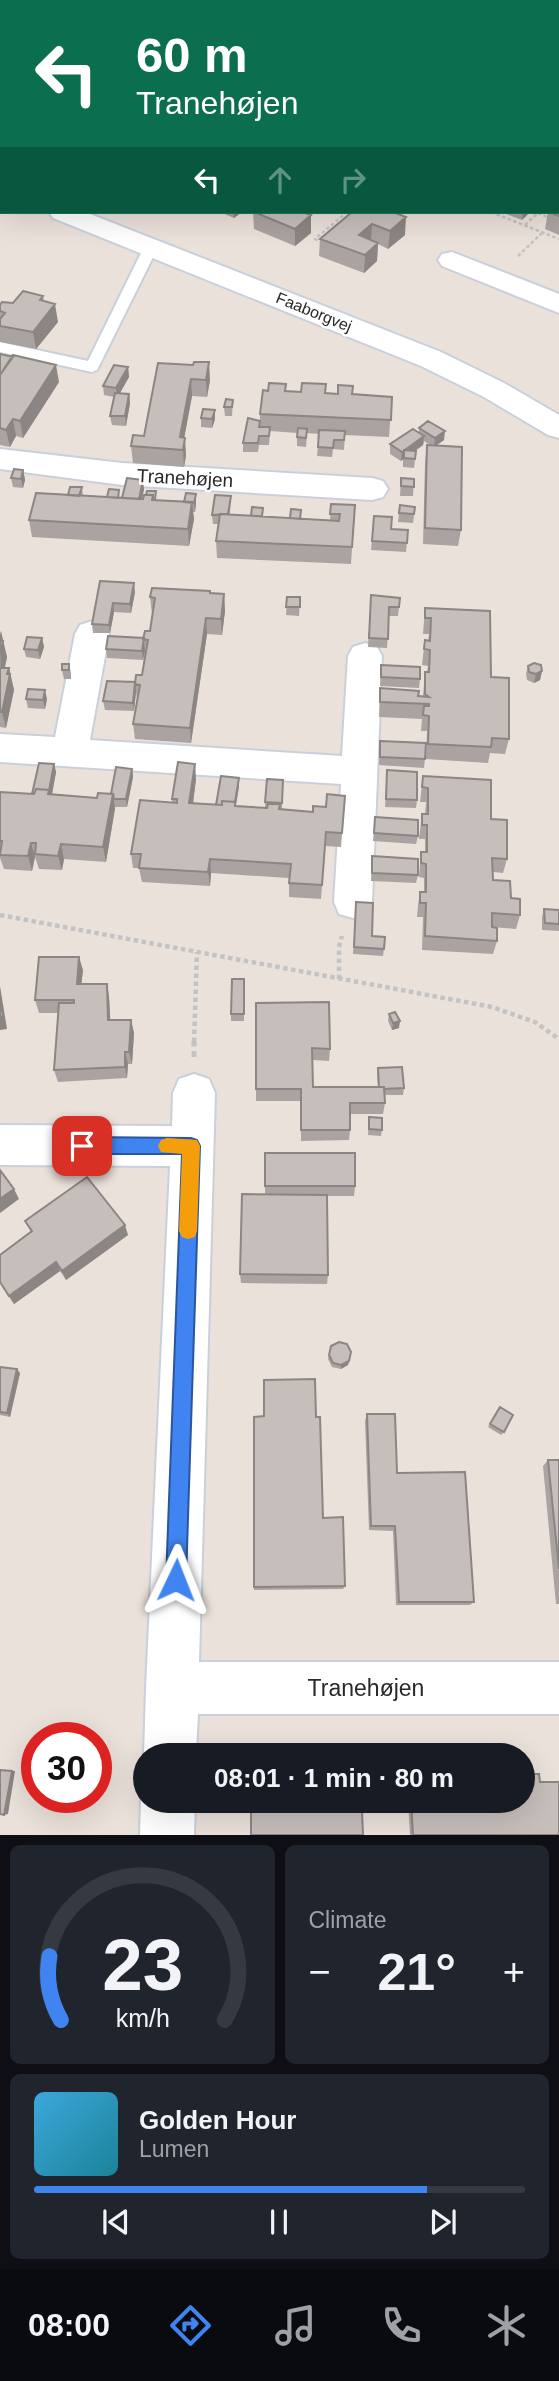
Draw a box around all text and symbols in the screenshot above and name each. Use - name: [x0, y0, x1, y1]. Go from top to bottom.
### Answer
- icon: left: [21, 28, 112, 119]
- text: 60 m: [136, 28, 248, 82]
- text: Tranehøjen: [136, 85, 298, 121]
- icon: left: [188, 161, 226, 199]
- icon: ahead: [261, 161, 299, 199]
- icon: right: [334, 161, 372, 199]
- street label: Faaborgvej: [274, 289, 354, 335]
- street label: Tranehøjen: [136, 465, 234, 491]
- pin: [52, 1116, 112, 1176]
- icon: arrive: [63, 1127, 101, 1165]
- position arrow: [139, 1543, 213, 1617]
- street label: Tranehøjen: [308, 1675, 424, 1701]
- speed limit sign: 30: [21, 1722, 112, 1813]
- text: 08:01 · 1 min · 80 m: [214, 1763, 454, 1793]
- text: Climate: [309, 1907, 386, 1933]
- text: 23: [102, 1925, 183, 2006]
- text: 21°: [377, 1943, 456, 2001]
- text: −: [309, 1951, 331, 1993]
- text: +: [503, 1951, 525, 1993]
- text: km/h: [115, 2004, 169, 2032]
- text: Golden Hour: [139, 2105, 296, 2135]
- text: Lumen: [139, 2136, 209, 2162]
- icon: previous: [97, 2203, 135, 2241]
- icon: pause: [260, 2203, 298, 2241]
- icon: next: [424, 2203, 462, 2241]
- icon: directions: [166, 2301, 215, 2350]
- icon: music: [271, 2301, 320, 2350]
- icon: phone: [377, 2301, 426, 2350]
- icon: climate: [482, 2301, 531, 2350]
- text: 08:00: [28, 2307, 110, 2343]

